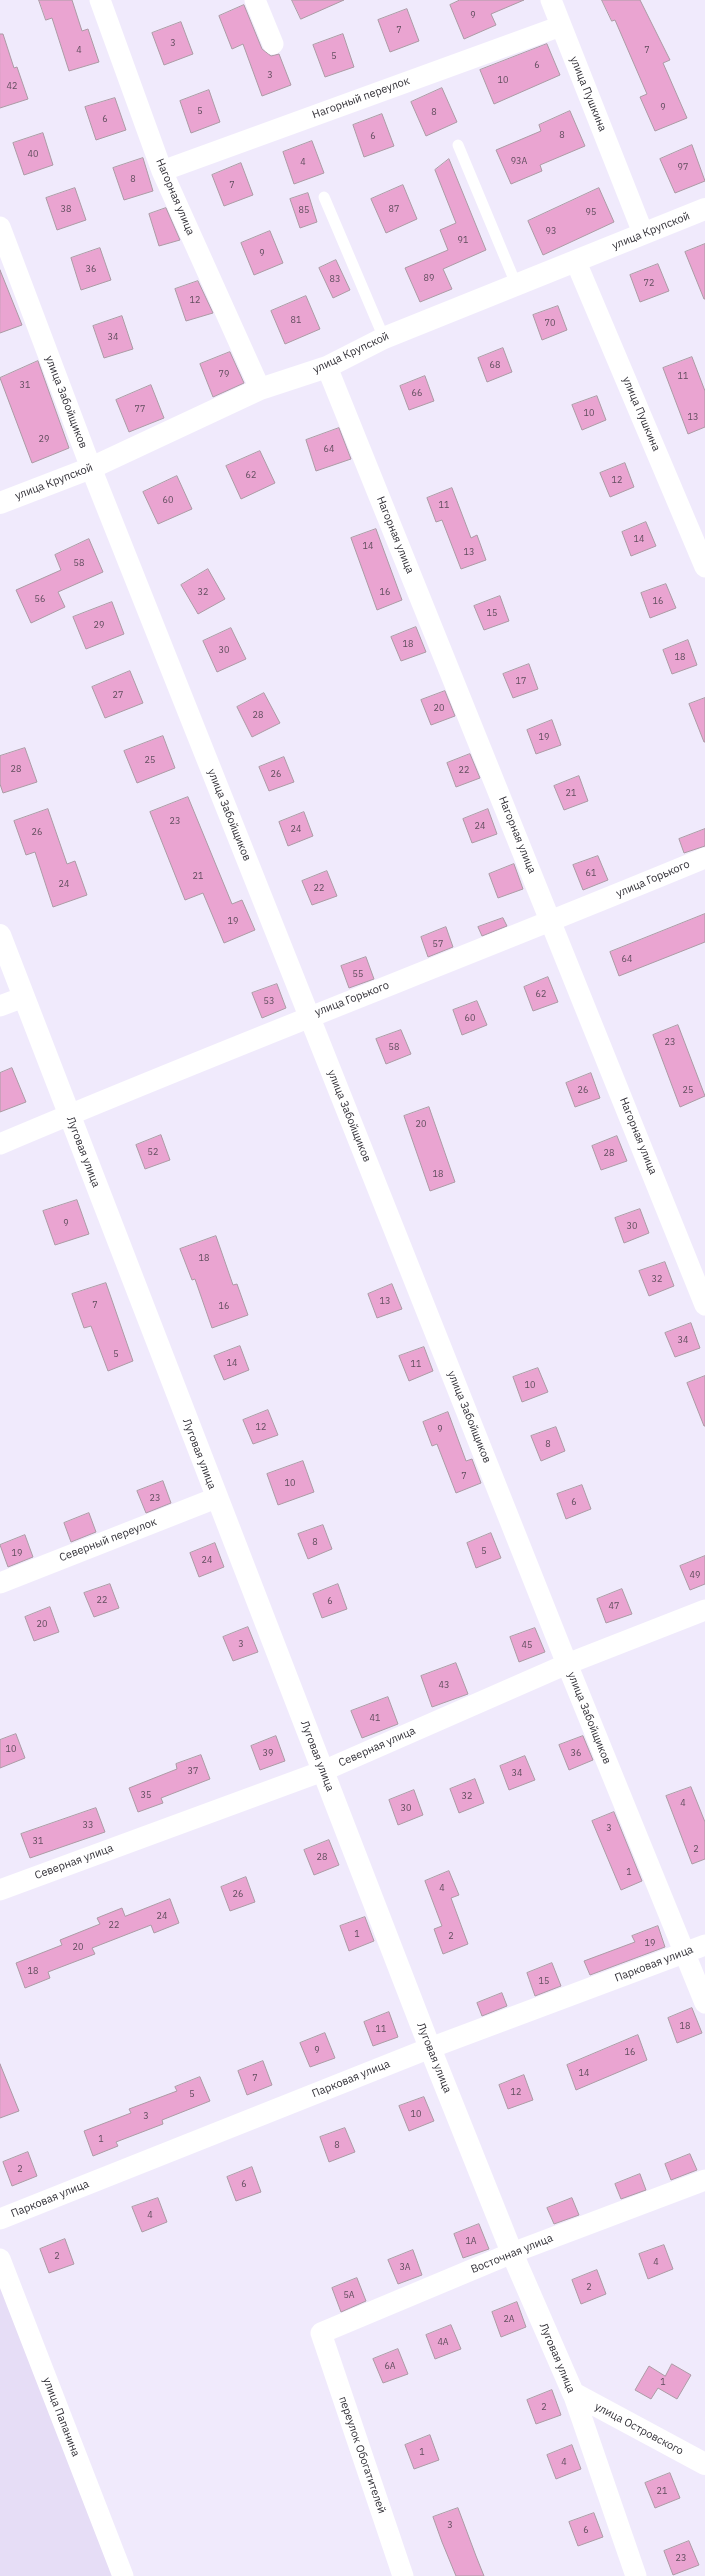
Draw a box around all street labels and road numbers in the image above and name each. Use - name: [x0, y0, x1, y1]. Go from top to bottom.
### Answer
- street label: улица Пушкина: [567, 55, 609, 133]
- street label: Нагорный переулок: [310, 74, 412, 122]
- street label: Нагорная улица: [153, 157, 197, 237]
- street label: улица Крупской: [610, 209, 692, 253]
- street label: улица Крупской: [311, 330, 391, 376]
- street label: улица Забойщиков: [42, 354, 90, 450]
- street label: улица Пушкина: [619, 375, 663, 453]
- street label: улица Крупской: [13, 461, 95, 503]
- street label: Нагорная улица: [374, 494, 416, 576]
- street label: улица Забойщиков: [205, 767, 253, 863]
- street label: Нагорная улица: [496, 794, 538, 876]
- street label: улица Горького: [614, 858, 692, 900]
- street label: улица Горького: [313, 979, 391, 1019]
- street label: улица Забойщиков: [325, 1068, 373, 1164]
- street label: Нагорная улица: [617, 1095, 659, 1177]
- street label: Луговая улица: [63, 1115, 103, 1189]
- street label: улица Забойщиков: [445, 1369, 493, 1465]
- street label: Луговая улица: [179, 1417, 219, 1491]
- street label: Северный переулок: [57, 1515, 159, 1565]
- street label: улица Забойщиков: [565, 1670, 613, 1766]
- street label: Луговая улица: [297, 1719, 337, 1793]
- street label: Северная улица: [337, 1724, 417, 1770]
- street label: Северная улица: [33, 1842, 115, 1882]
- street label: Парковая улица: [613, 1943, 695, 1985]
- street label: Луговая улица: [414, 2021, 454, 2095]
- street label: Парковая улица: [310, 2057, 392, 2101]
- street label: Парковая улица: [9, 2177, 91, 2221]
- street label: Восточная улица: [469, 2232, 555, 2276]
- street label: Луговая улица: [536, 2321, 578, 2395]
- street label: улица Папанина: [40, 2375, 82, 2459]
- street label: переулок Обогатителей: [336, 2395, 388, 2515]
- street label: улица Островского: [592, 2400, 686, 2458]

